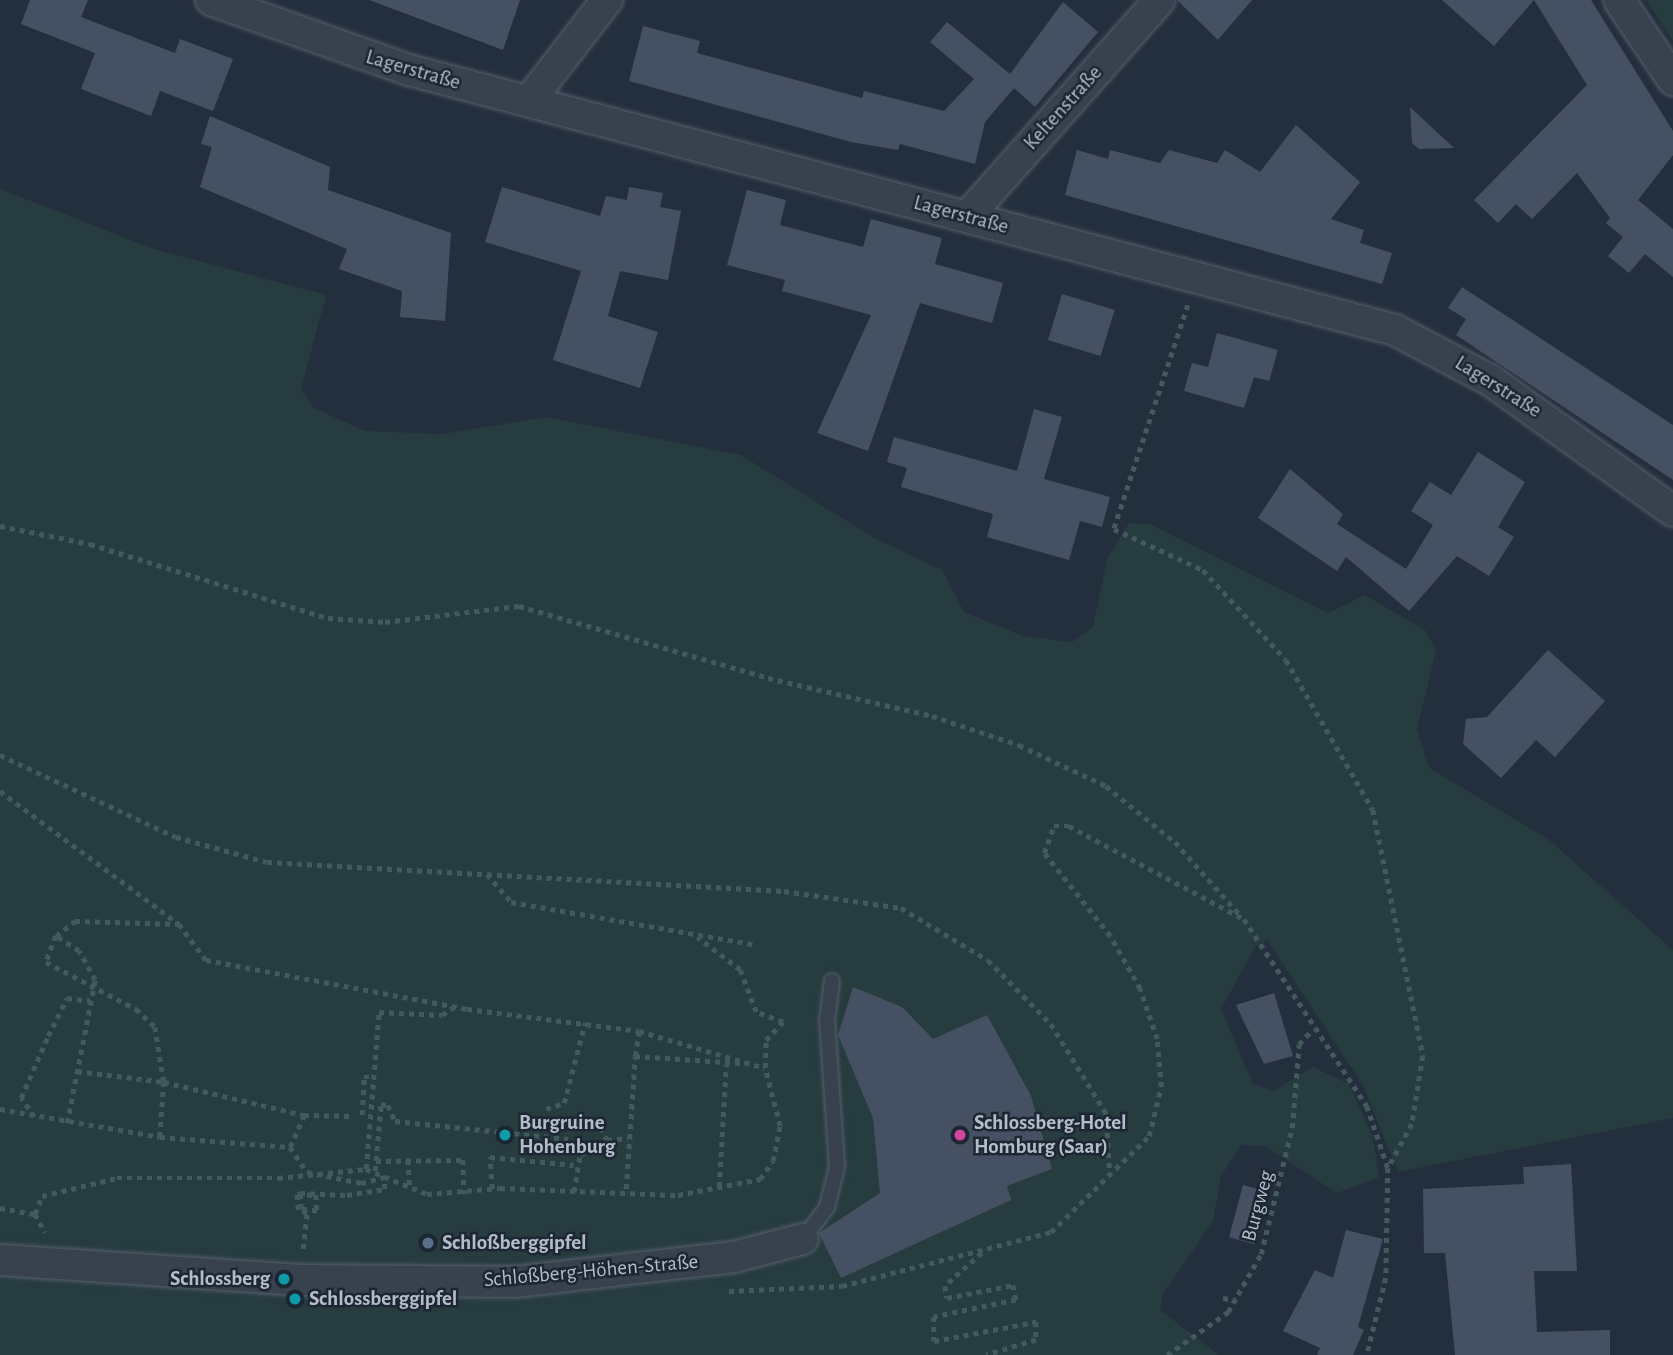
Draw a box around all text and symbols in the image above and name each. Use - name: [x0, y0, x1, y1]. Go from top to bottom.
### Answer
- street label: Lagerstraße: [363, 44, 463, 96]
- street label: Keltenstraße: [1019, 61, 1107, 155]
- street label: Lagerstraße: [911, 190, 1011, 240]
- street label: Lagerstraße: [1450, 351, 1546, 423]
- place label: Burgruine Hohenburg: [519, 1110, 615, 1160]
- place label: Schlossberg-Hotel Homburg (Saar): [974, 1110, 1127, 1160]
- marker: Burgruine Hohenburg: [497, 1127, 513, 1143]
- marker: Schlossberg-Hotel Homburg (Saar): [952, 1127, 968, 1143]
- street label: Burgweg: [1236, 1168, 1280, 1244]
- place label: Schloßberggipfel: [442, 1230, 587, 1256]
- marker: Schloßberggipfel: [420, 1235, 436, 1251]
- street label: Schloßberg-Höhen-Straße: [483, 1249, 699, 1293]
- place label: Schlossberg: [170, 1266, 270, 1292]
- marker: Schlossberg: [276, 1271, 292, 1287]
- place label: Schlossberggipfel: [309, 1286, 457, 1312]
- marker: Schlossberggipfel: [287, 1291, 303, 1307]

